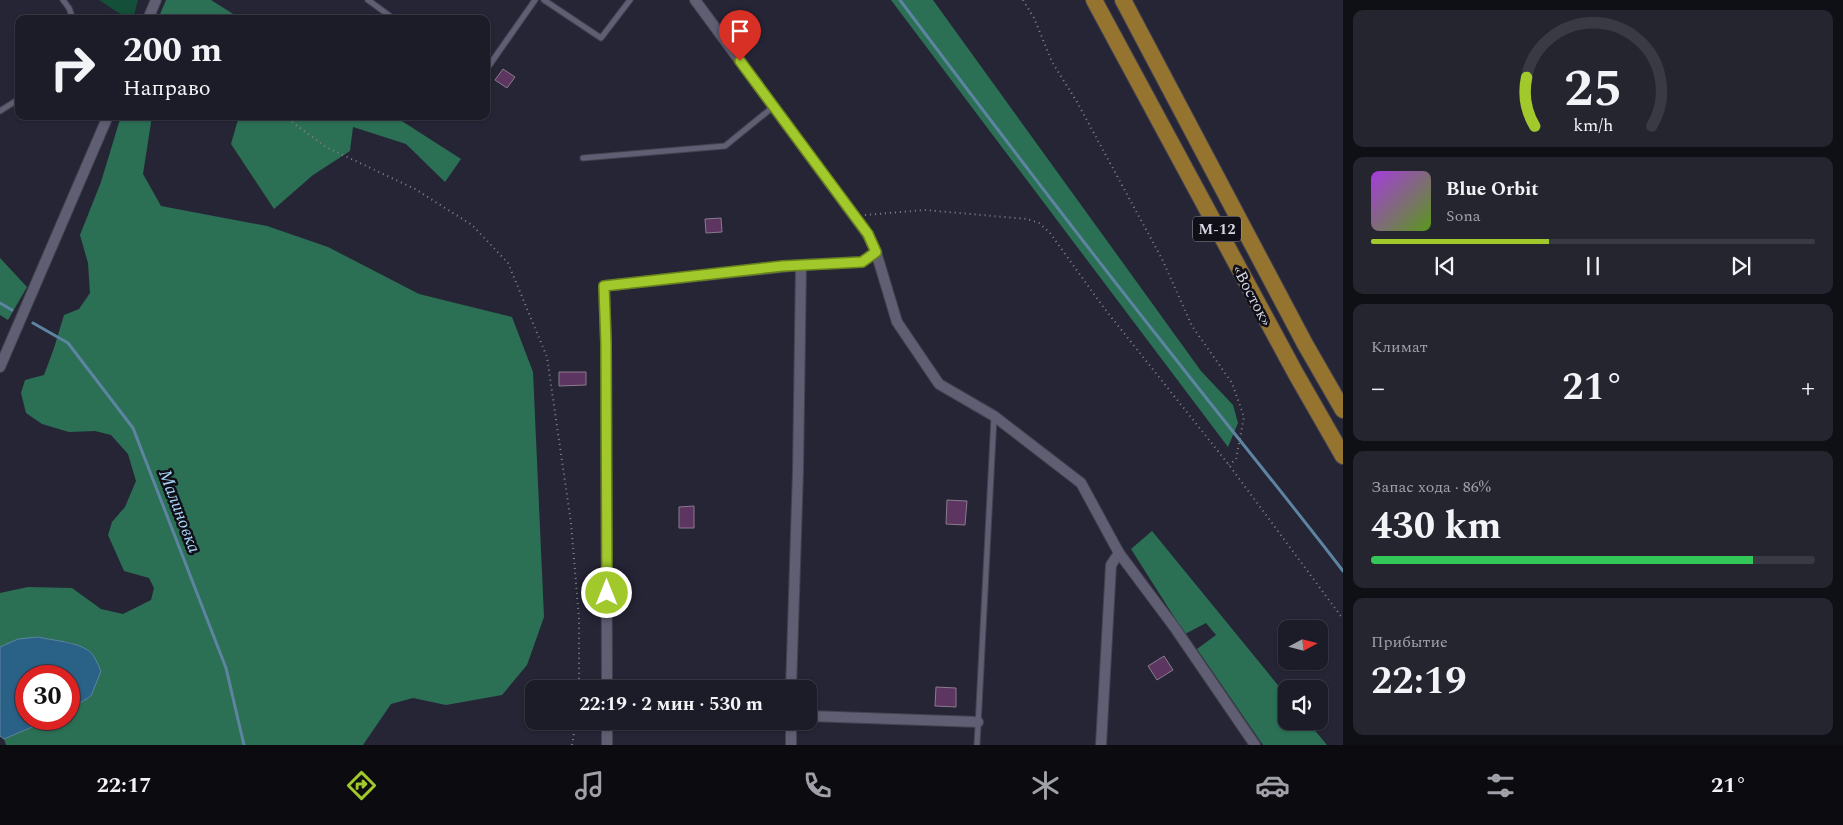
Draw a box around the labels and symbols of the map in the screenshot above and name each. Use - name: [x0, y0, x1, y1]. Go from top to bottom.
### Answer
- pin: [719, 10, 761, 61]
- road number: М-12: [1193, 216, 1241, 242]
- street label: «Восток»: [1226, 261, 1278, 330]
- water label: Малиновка: [151, 465, 208, 557]
- position arrow: [580, 566, 632, 618]
- north arrow: [1278, 620, 1328, 670]
- speed limit sign: 30: [15, 665, 80, 730]

